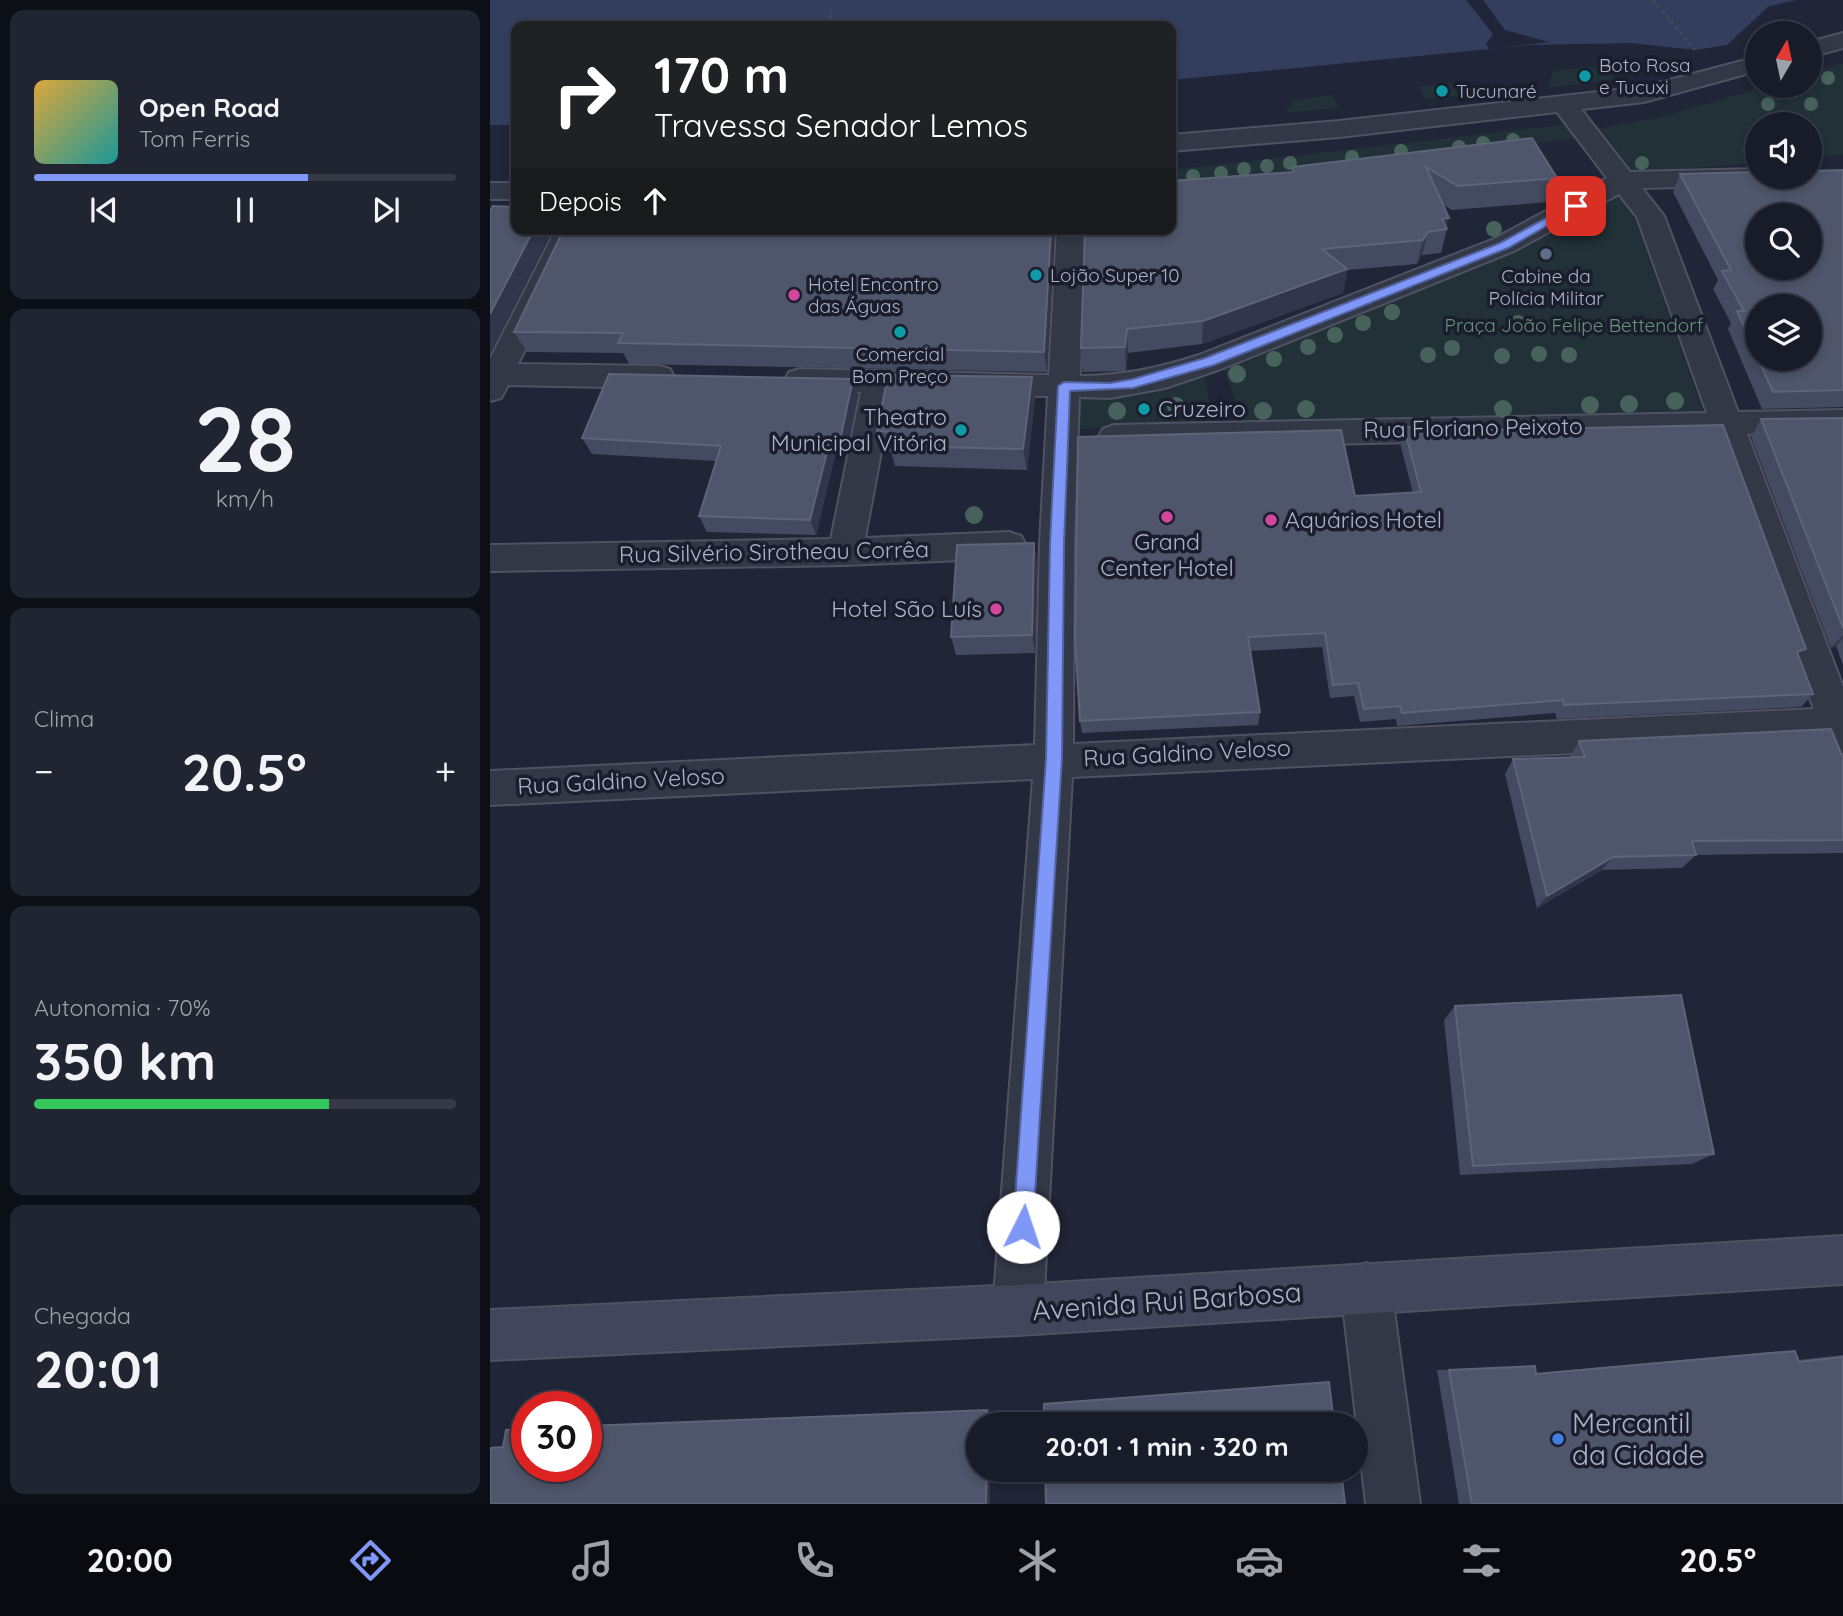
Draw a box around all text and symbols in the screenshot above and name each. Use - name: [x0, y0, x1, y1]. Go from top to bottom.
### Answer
- north arrow: [1745, 21, 1822, 98]
- map controls: [1745, 21, 1822, 371]
- text: 170 m: [654, 44, 789, 105]
- icon: right: [539, 49, 630, 140]
- place label: Boto Rosa e Tucuxi: [1599, 53, 1691, 99]
- marker: Boto Rosa e Tucuxi: [1577, 68, 1593, 84]
- place label: Tucunaré: [1456, 79, 1537, 103]
- marker: Tucunaré: [1434, 83, 1450, 99]
- text: Open Road: [139, 91, 280, 124]
- text: Travessa Senador Lemos: [654, 105, 1028, 145]
- button: sound: [1745, 112, 1822, 189]
- text: Tom Ferris: [139, 124, 250, 153]
- pin: [1546, 176, 1606, 236]
- icon: ahead: [636, 182, 674, 220]
- text: Depois: [539, 185, 622, 218]
- icon: arrive: [1557, 187, 1595, 225]
- icon: previous: [85, 191, 123, 229]
- icon: pause: [226, 191, 264, 229]
- icon: next: [367, 191, 405, 229]
- button: search: [1745, 203, 1822, 280]
- marker: Cabine da Polícia Militar: [1538, 246, 1554, 262]
- place label: Lojão Super 10: [1050, 263, 1179, 287]
- place label: Cabine da Polícia Militar: [1488, 264, 1604, 310]
- marker: Lojão Super 10: [1028, 267, 1044, 283]
- place label: Hotel Encontro das Águas: [808, 272, 939, 318]
- marker: Hotel Encontro das Águas: [786, 287, 802, 303]
- button: layers: [1745, 294, 1822, 371]
- park label: Praça João Felipe Bettendorf: [1445, 313, 1704, 337]
- marker: Comercial Bom Preço: [892, 324, 908, 340]
- place label: Comercial Bom Preço: [852, 342, 948, 388]
- text: 28: [194, 381, 296, 495]
- place label: Cruzeiro: [1158, 394, 1246, 423]
- marker: Cruzeiro: [1136, 401, 1152, 417]
- place label: Theatro Municipal Vitória: [771, 402, 947, 457]
- street label: Rua Floriano Peixoto: [1363, 411, 1583, 444]
- marker: Theatro Municipal Vitória: [953, 422, 969, 438]
- text: km/h: [216, 484, 274, 513]
- place label: Aquários Hotel: [1285, 505, 1442, 534]
- marker: Grand Center Hotel: [1159, 509, 1175, 525]
- marker: Aquários Hotel: [1263, 512, 1279, 528]
- place label: Grand Center Hotel: [1100, 527, 1234, 582]
- street label: Rua Silvério Sirotheau Corrêa: [619, 534, 929, 569]
- place label: Hotel São Luís: [831, 594, 982, 623]
- marker: Hotel São Luís: [988, 601, 1004, 617]
- text: Clima: [34, 704, 94, 733]
- street label: Rua Galdino Veloso: [1083, 733, 1291, 772]
- text: 20.5°: [182, 739, 307, 804]
- text: −: [34, 747, 54, 795]
- text: +: [435, 747, 456, 795]
- street label: Rua Galdino Veloso: [517, 761, 725, 800]
- text: Autonomia · 70%: [34, 993, 211, 1022]
- text: 350 km: [34, 1028, 216, 1093]
- position arrow: [986, 1190, 1060, 1264]
- street label: Avenida Rui Barbosa: [1031, 1274, 1303, 1327]
- text: Chegada: [34, 1301, 131, 1330]
- text: 20:01: [34, 1336, 162, 1401]
- speed limit sign: 30: [511, 1391, 602, 1482]
- place label: Mercantil da Cidade: [1572, 1405, 1705, 1472]
- text: 20:01 · 1 min · 320 m: [1045, 1430, 1289, 1463]
- marker: Mercantil da Cidade: [1550, 1431, 1566, 1447]
- icon: directions: [346, 1536, 395, 1585]
- icon: music: [568, 1536, 617, 1585]
- icon: phone: [790, 1536, 839, 1585]
- icon: climate: [1013, 1536, 1062, 1585]
- icon: car: [1235, 1536, 1284, 1585]
- icon: filters: [1457, 1536, 1506, 1585]
- text: 20:00: [87, 1540, 173, 1580]
- text: 20.5°: [1680, 1540, 1756, 1580]

